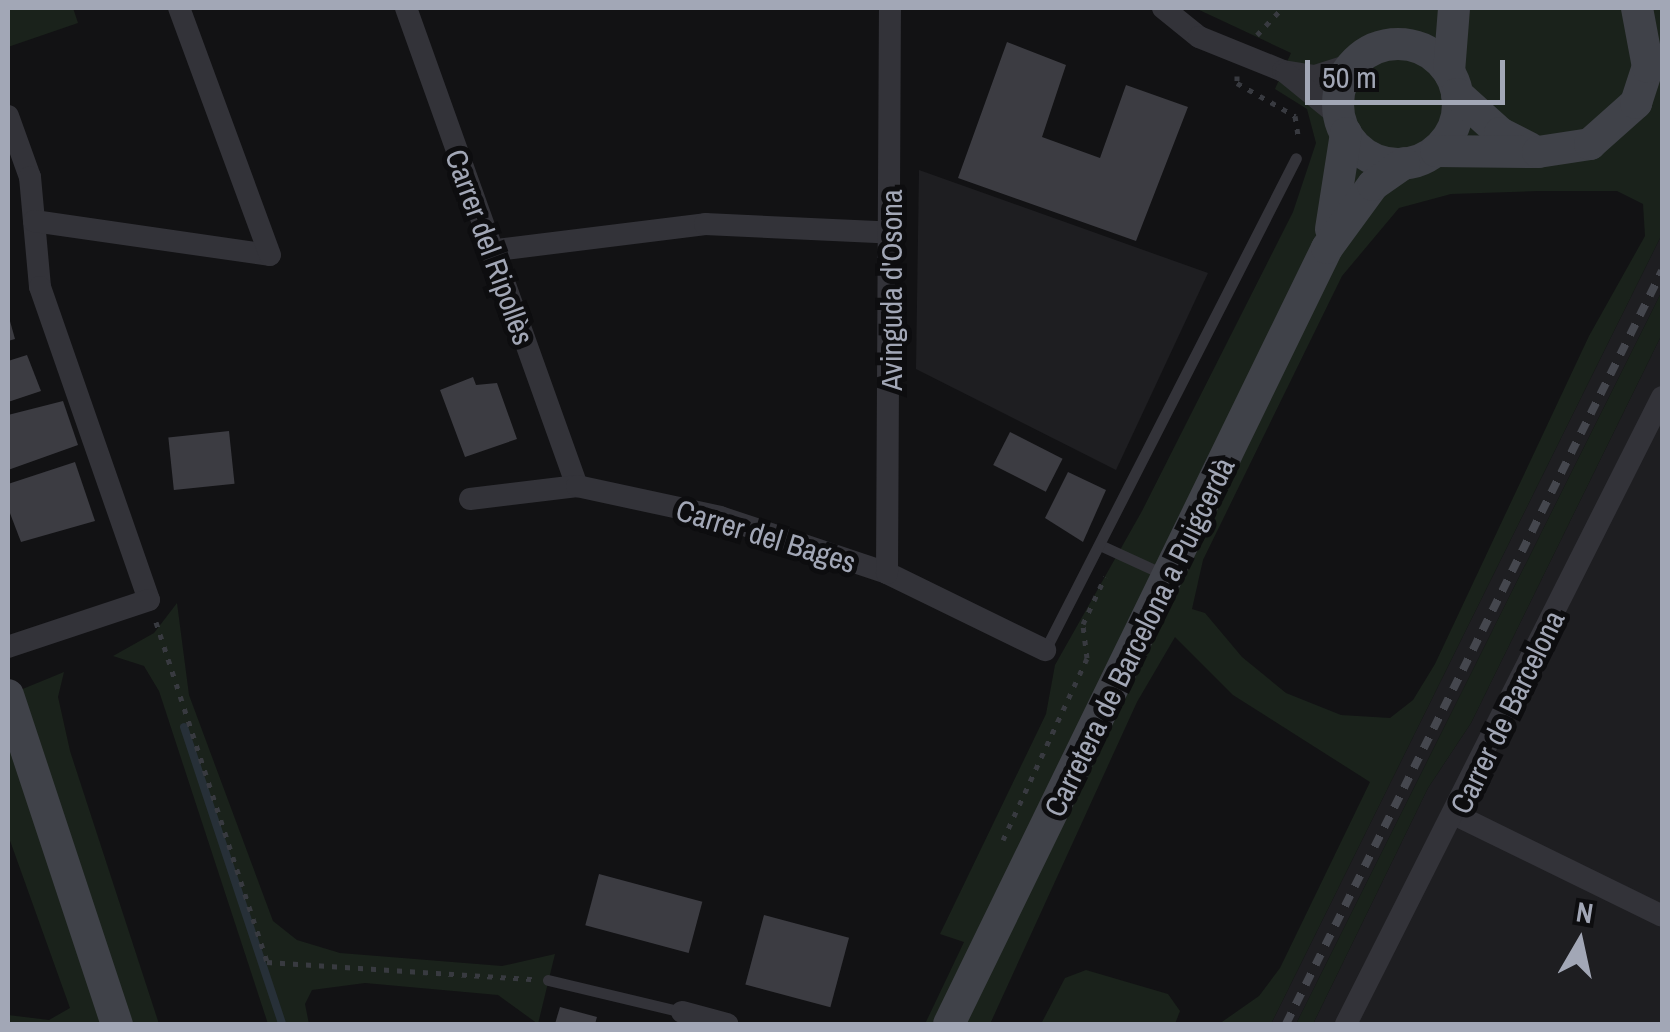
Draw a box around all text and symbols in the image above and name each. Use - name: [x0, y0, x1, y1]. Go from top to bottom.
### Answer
- scale bar: [1310, 40, 1510, 102]
- text: 50 m: [1322, 57, 1377, 97]
- street label: Carrer del Ripollès: [438, 145, 542, 349]
- street label: Avinguda d'Osona: [873, 189, 909, 391]
- street label: Carretera de Barcelona a Puigcerdà: [1036, 452, 1242, 822]
- street label: Carrer del Bages: [672, 492, 860, 580]
- street label: Carrer de Barcelona: [1442, 605, 1572, 819]
- north arrow: [1530, 892, 1630, 992]
- text: N: [1574, 892, 1596, 932]

